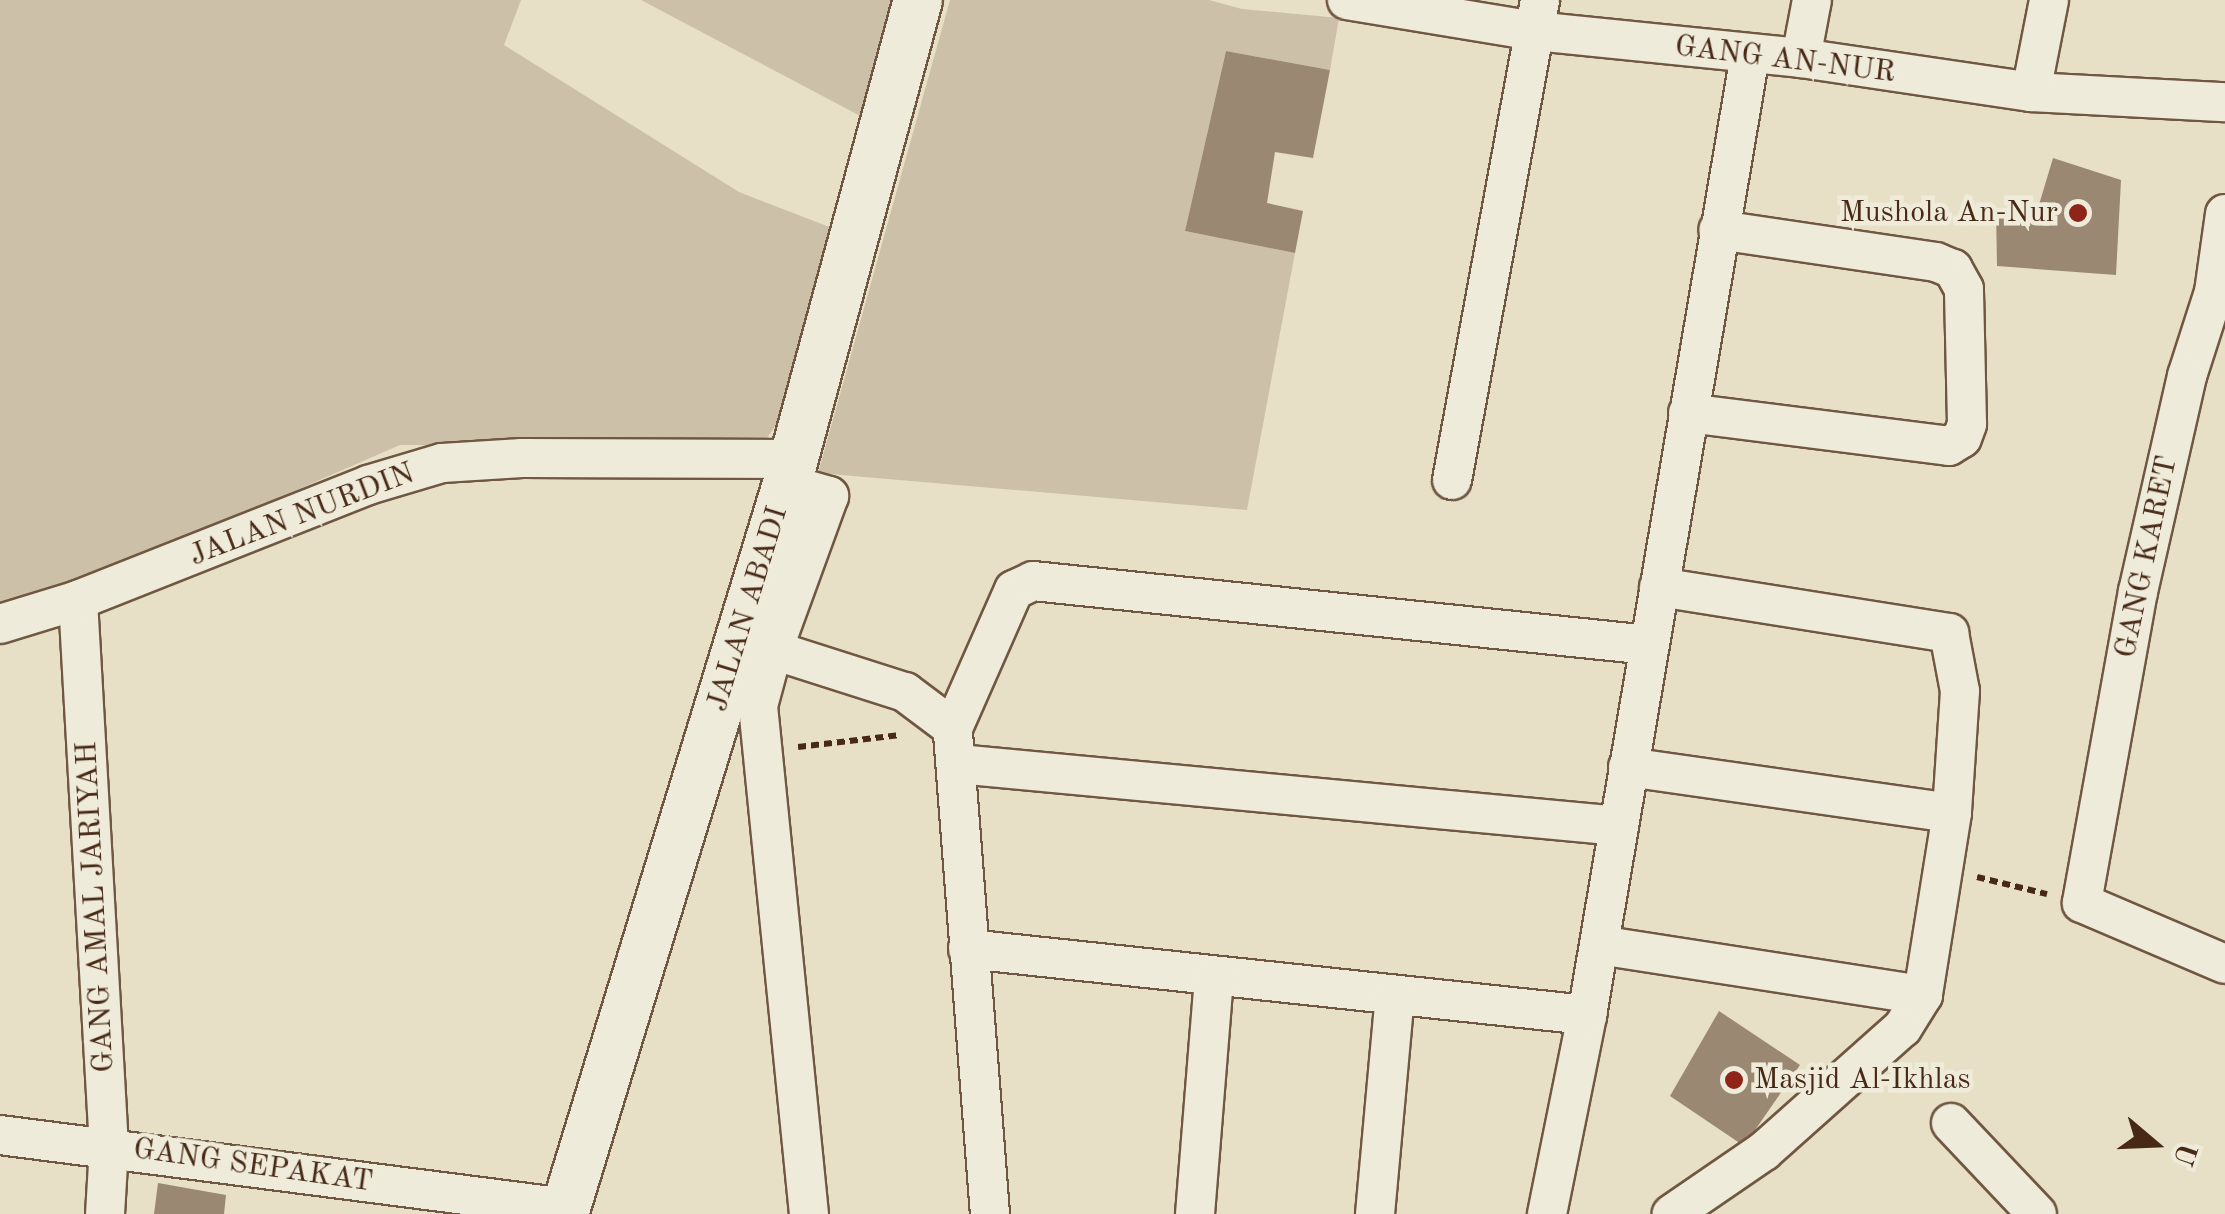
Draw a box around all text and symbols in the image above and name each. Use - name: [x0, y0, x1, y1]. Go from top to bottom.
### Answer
- street label: GANG AN-NUR: [1673, 29, 1897, 91]
- place label: Mushola An-Nur: [1840, 195, 2058, 231]
- marker: Mushola An-Nur: [2067, 202, 2089, 224]
- street label: GANG KARET: [2108, 453, 2186, 661]
- street label: JALAN NURDIN: [184, 456, 420, 574]
- street label: JALAN ABADI: [700, 502, 796, 716]
- street label: GANG AMAL JARIYAH: [69, 740, 123, 1074]
- place label: Masjid Al-Ikhlas: [1754, 1062, 1971, 1098]
- marker: Masjid Al-Ikhlas: [1723, 1069, 1745, 1091]
- north arrow: [2105, 1094, 2205, 1194]
- street label: GANG SEPAKAT: [131, 1131, 375, 1201]
- text: U: [2167, 1139, 2200, 1169]

